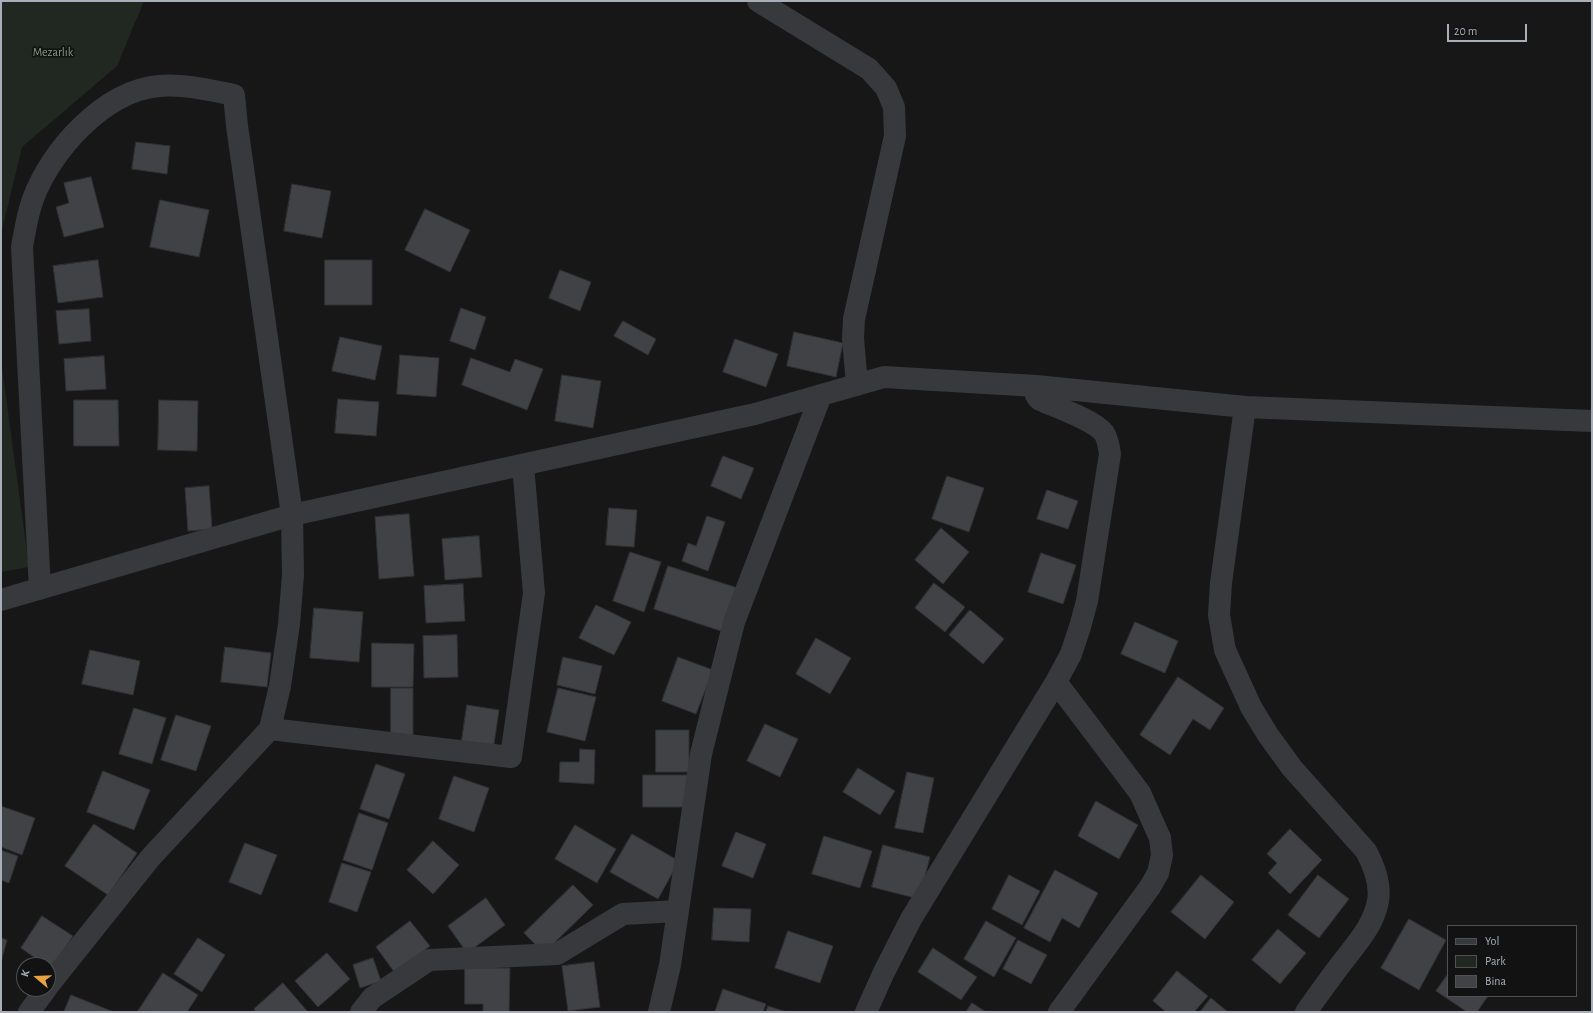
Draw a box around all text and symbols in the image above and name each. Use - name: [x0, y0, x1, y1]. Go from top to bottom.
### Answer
- scale bar: [1449, 16, 1529, 42]
- text: 20 m: [1454, 25, 1477, 37]
- park label: Mezarlık: [33, 45, 73, 59]
- legend: [1447, 925, 1577, 997]
- text: Yol: [1485, 935, 1499, 947]
- text: Park: [1485, 955, 1506, 967]
- north arrow: [16, 957, 56, 997]
- text: K: [19, 968, 31, 978]
- text: Bina: [1485, 975, 1506, 987]

